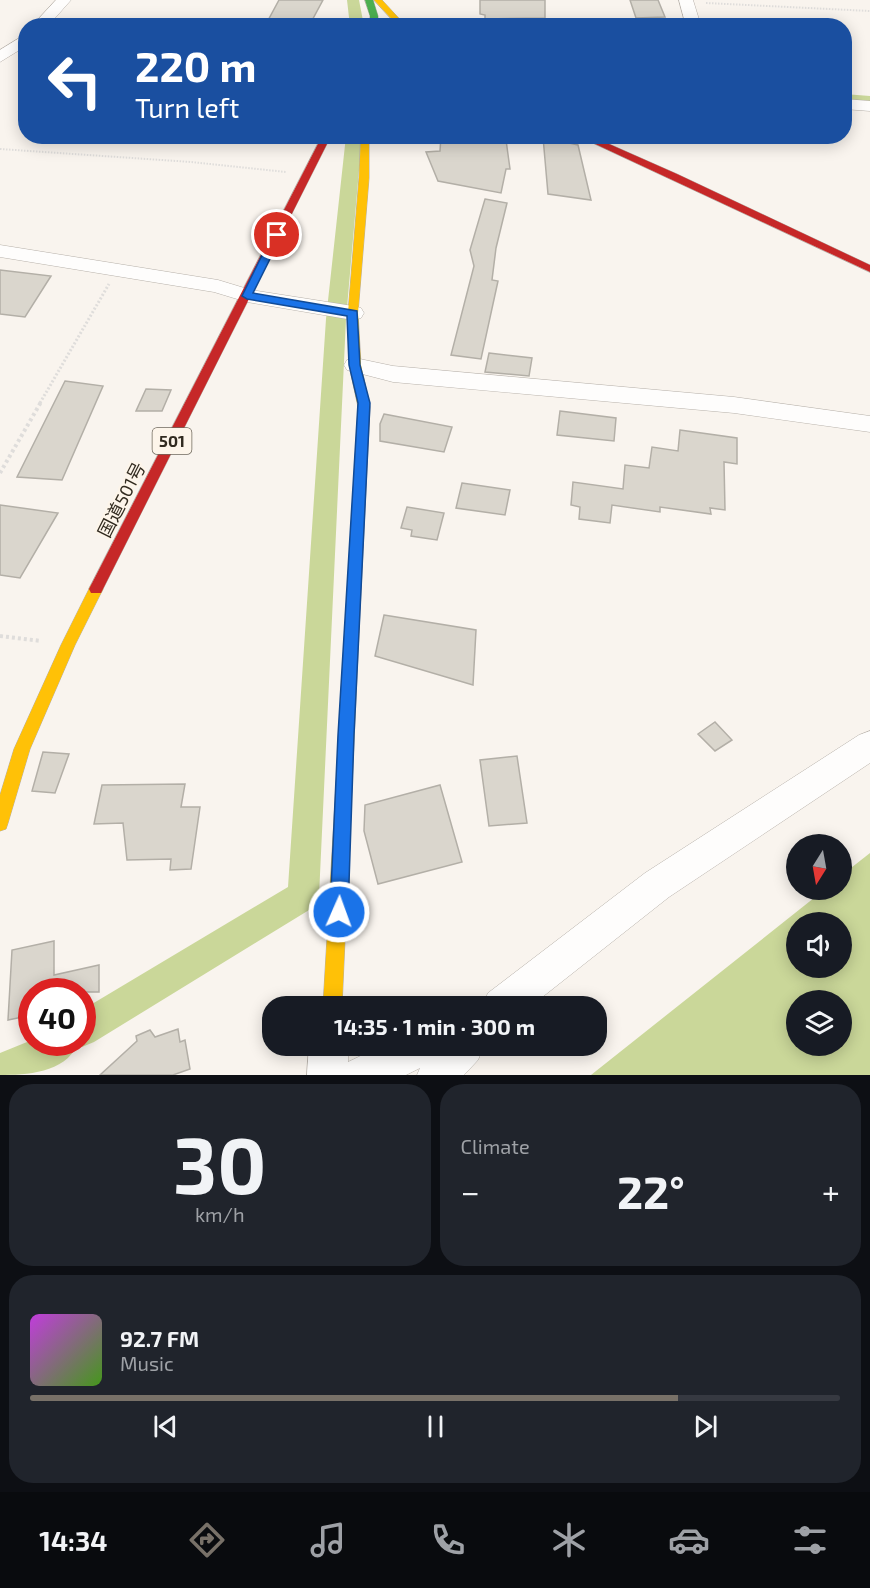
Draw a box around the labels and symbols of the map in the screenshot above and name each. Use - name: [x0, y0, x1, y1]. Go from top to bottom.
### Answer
- pin: [251, 209, 302, 260]
- road number: 501: [152, 428, 192, 454]
- street label: 国道501号: [93, 458, 149, 541]
- north arrow: [786, 834, 852, 900]
- position arrow: [307, 880, 371, 944]
- speed limit sign: 40: [18, 978, 96, 1056]

